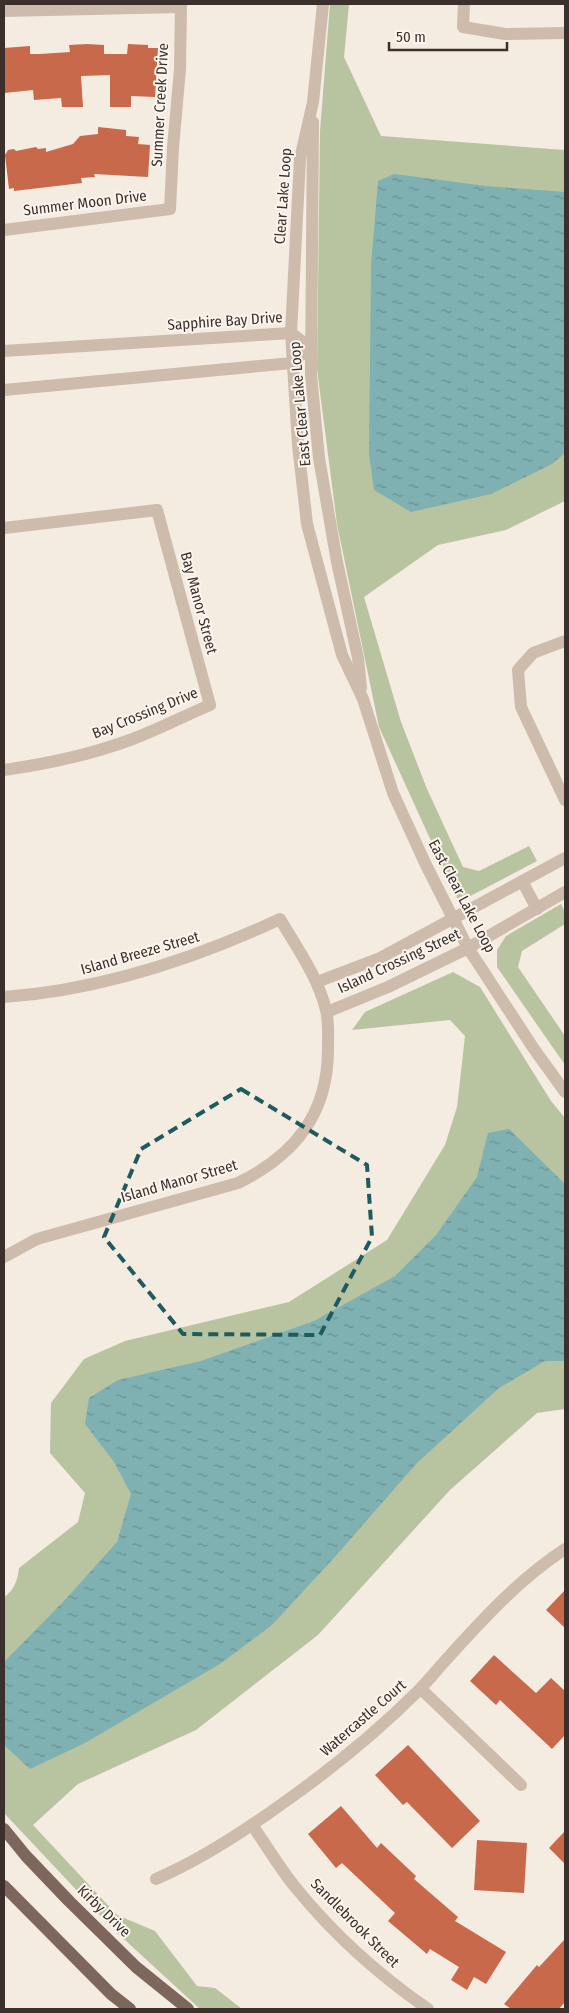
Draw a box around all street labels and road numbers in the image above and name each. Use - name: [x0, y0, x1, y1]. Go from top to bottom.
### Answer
- street label: Summer Creek Drive: [148, 43, 172, 167]
- street label: Clear Lake Loop: [271, 147, 295, 245]
- street label: Summer Moon Drive: [22, 187, 148, 219]
- street label: Sapphire Bay Drive: [167, 308, 283, 334]
- street label: East Clear Lake Loop: [286, 341, 314, 467]
- street label: Bay Manor Street: [177, 550, 221, 656]
- street label: Bay Crossing Drive: [90, 684, 200, 742]
- street label: East Clear Lake Loop: [425, 836, 499, 956]
- street label: Island Crossing Street: [335, 925, 463, 997]
- street label: Island Breeze Street: [79, 927, 201, 979]
- street label: Island Manor Street: [119, 1156, 239, 1206]
- street label: Watercastle Court: [316, 1676, 410, 1760]
- street label: Sandlebrook Street: [307, 1875, 403, 1971]
- street label: Kirby Drive: [74, 1881, 134, 1941]

